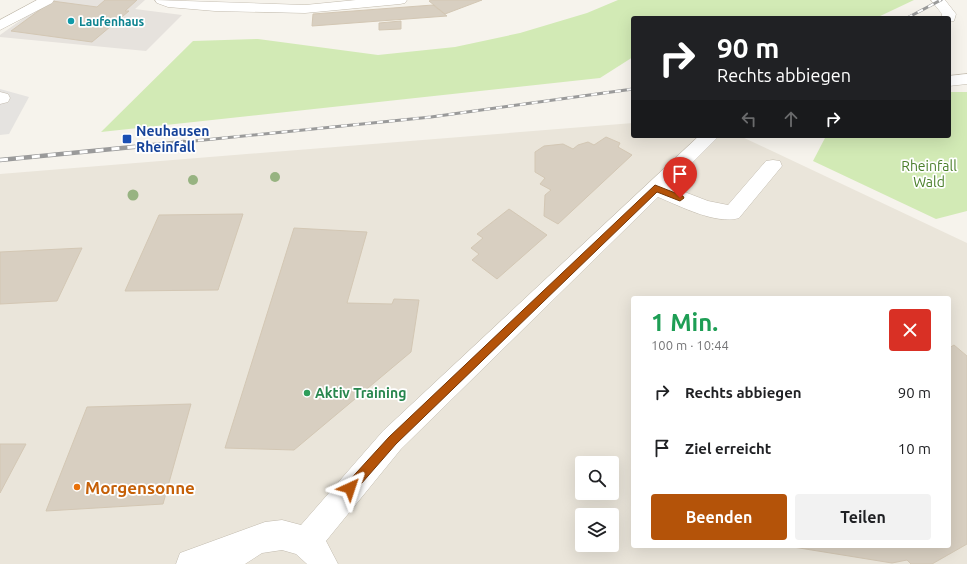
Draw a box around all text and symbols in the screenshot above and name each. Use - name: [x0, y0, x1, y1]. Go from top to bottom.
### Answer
- place label: Laufenhaus: [79, 15, 145, 28]
- marker: Laufenhaus: [66, 16, 76, 26]
- icon: right: [651, 32, 703, 84]
- text: 90 m: [717, 32, 779, 63]
- text: Rechts abbiegen: [717, 65, 851, 85]
- icon: left: [738, 108, 760, 130]
- icon: ahead: [780, 108, 802, 130]
- icon: right: [822, 108, 844, 130]
- place label: Neuhausen Rheinfall: [136, 123, 210, 155]
- marker: Neuhausen Rheinfall: [121, 133, 133, 145]
- pin: [663, 157, 697, 198]
- park label: Rheinfall Wald: [901, 158, 957, 190]
- icon: arrive: [669, 163, 691, 185]
- text: 1 Min.: [651, 309, 718, 336]
- button: close: [889, 309, 931, 351]
- text: 100 m · 10:44: [651, 338, 729, 352]
- icon: right: [651, 381, 673, 403]
- text: Rechts abbiegen: [685, 384, 802, 401]
- text: 90 m: [898, 384, 931, 401]
- place label: Aktiv Training: [315, 385, 406, 401]
- marker: Aktiv Training: [302, 388, 312, 398]
- icon: arrive: [651, 437, 673, 459]
- text: Ziel erreicht: [685, 440, 771, 457]
- text: 10 m: [898, 440, 931, 457]
- map controls: [575, 456, 619, 552]
- button: search: [575, 456, 619, 500]
- position arrow: [329, 467, 371, 509]
- place label: Morgensonne: [85, 478, 195, 497]
- marker: Morgensonne: [72, 482, 82, 492]
- button: Beenden: [651, 494, 787, 540]
- button: Teilen: [795, 494, 931, 540]
- button: layers: [575, 508, 619, 552]

